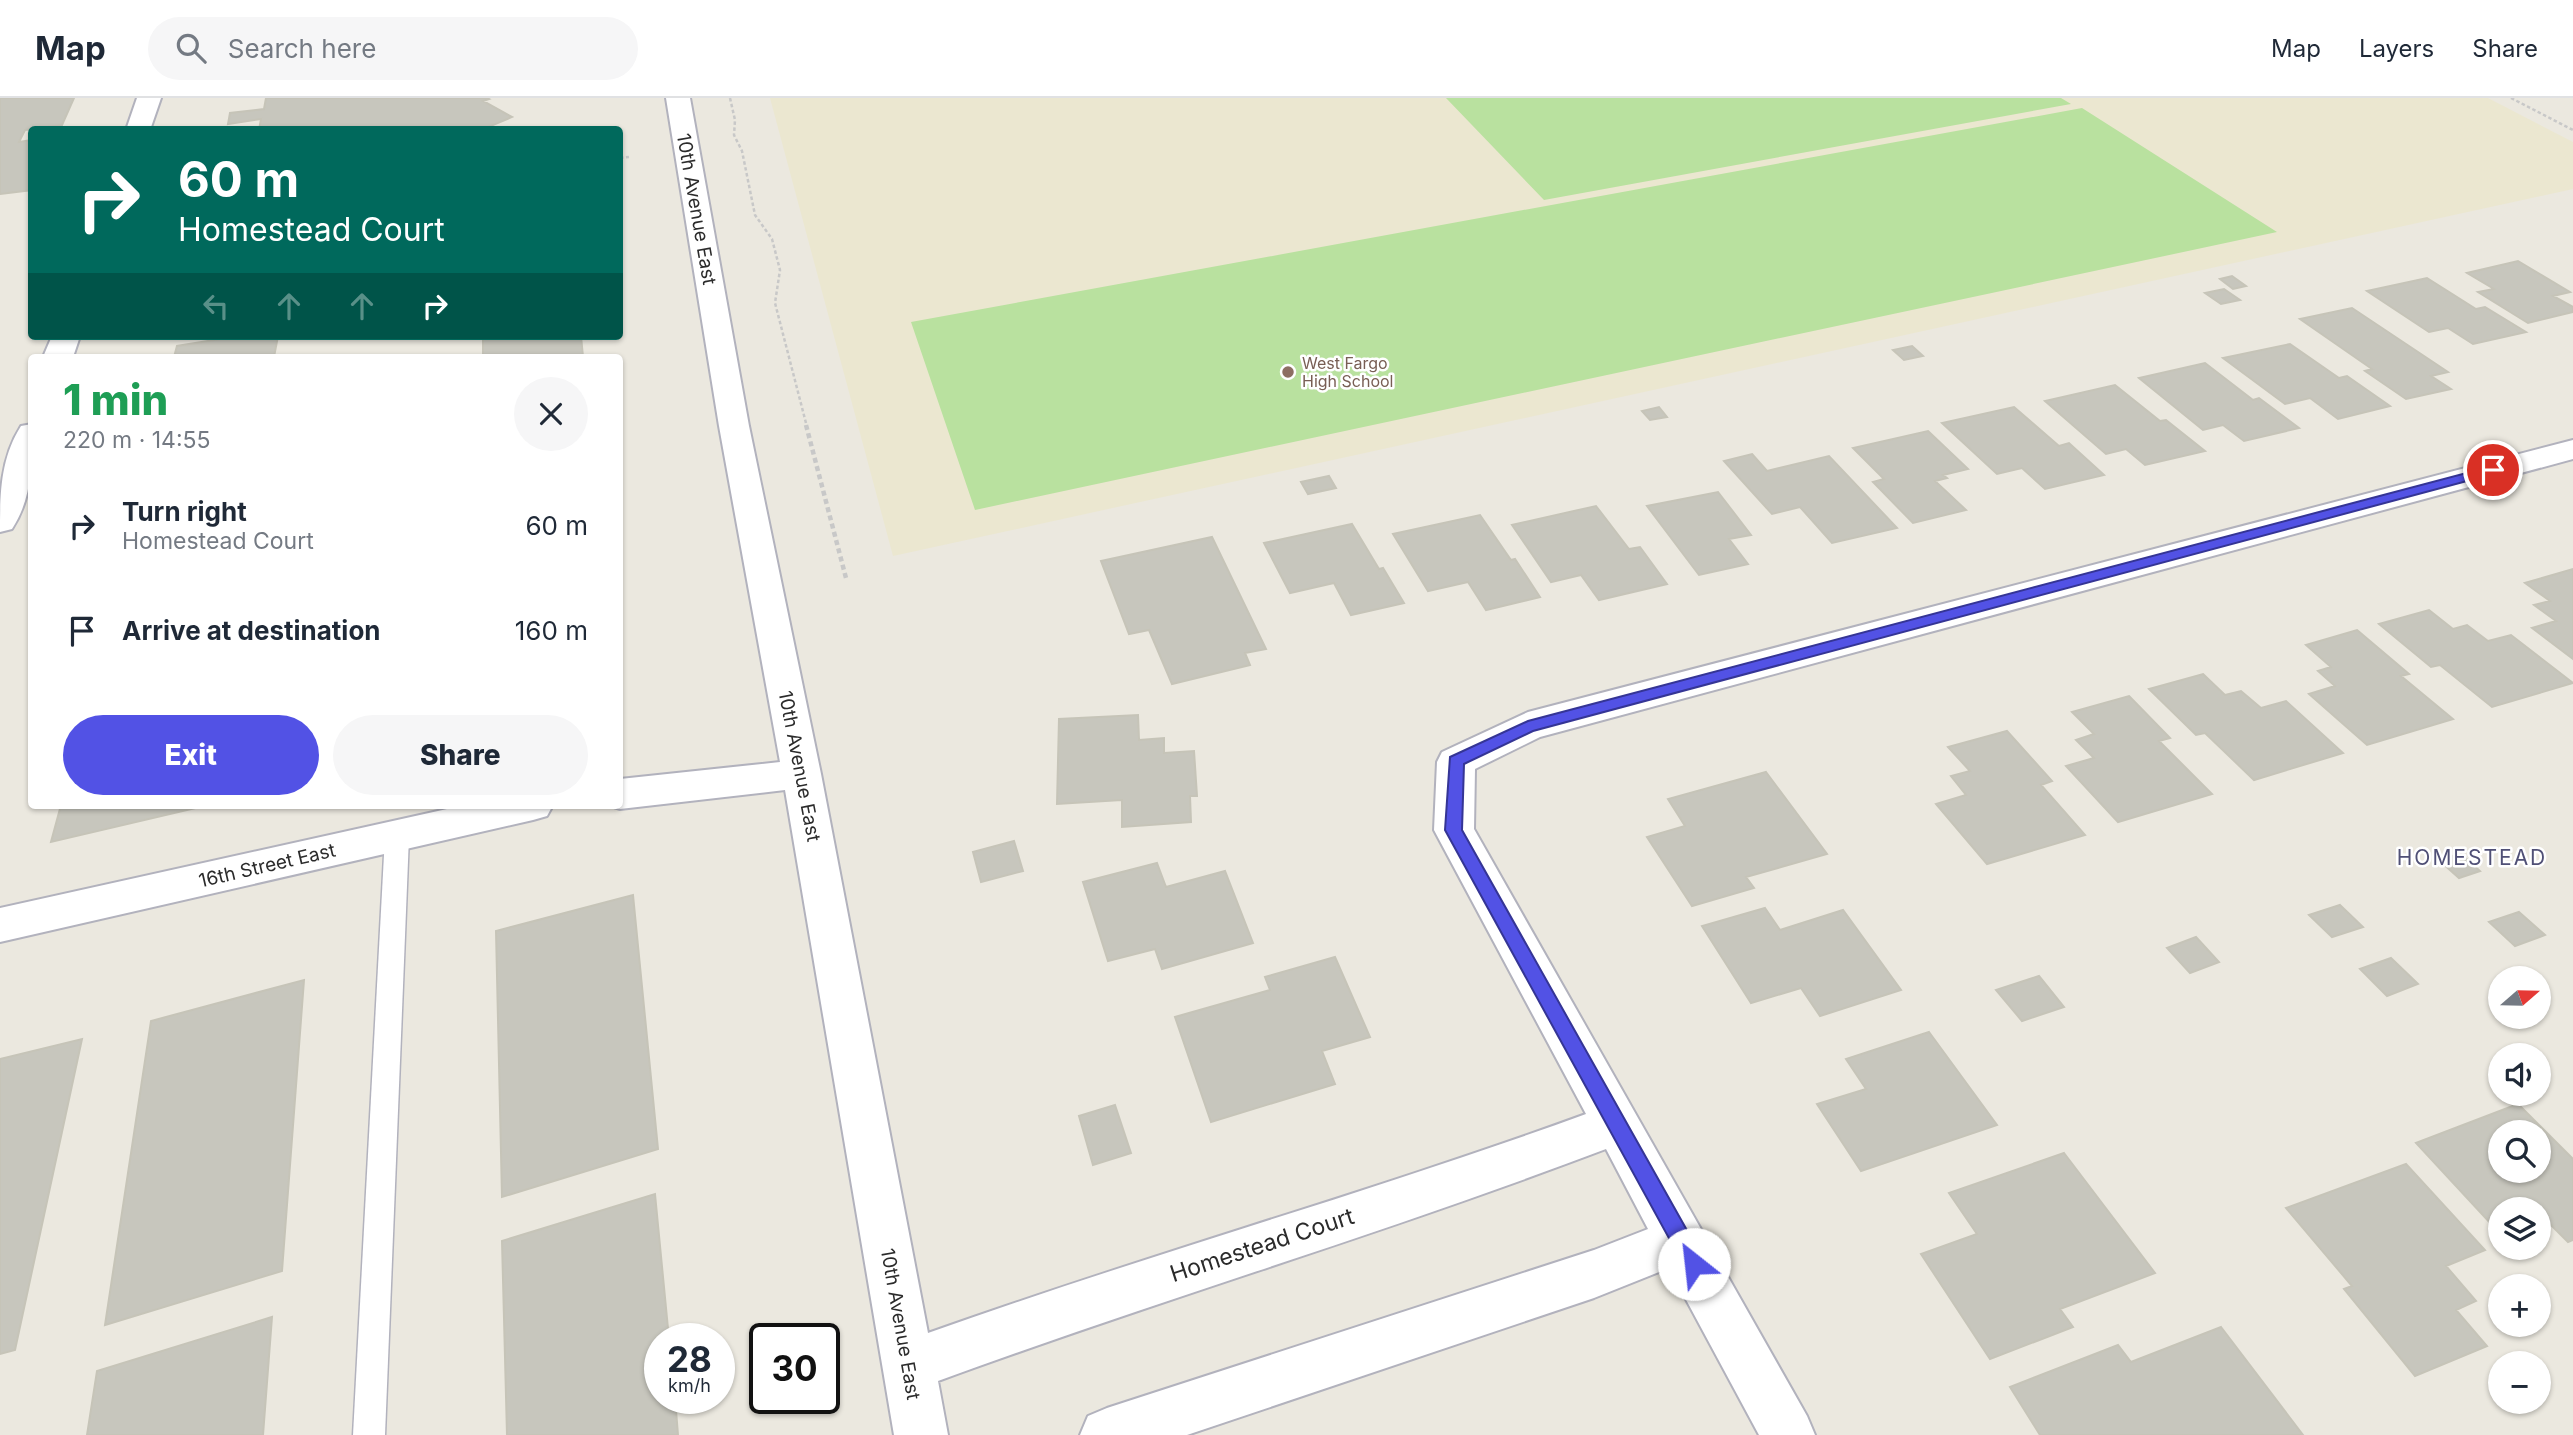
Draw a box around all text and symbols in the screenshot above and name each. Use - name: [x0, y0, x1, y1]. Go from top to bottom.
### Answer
- search box: [148, 17, 638, 80]
- text: Map: [35, 28, 106, 68]
- icon: search: [172, 29, 210, 67]
- text: Search here: [228, 33, 376, 64]
- text: Map: [2271, 34, 2321, 63]
- text: Layers: [2359, 34, 2434, 63]
- text: Share: [2472, 34, 2538, 63]
- street label: 10th Avenue East: [672, 132, 721, 287]
- text: 60 m: [178, 150, 299, 209]
- icon: right: [63, 154, 154, 245]
- text: Homestead Court: [178, 210, 445, 249]
- icon: left: [197, 287, 235, 325]
- icon: ahead: [270, 287, 308, 325]
- icon: ahead: [343, 287, 381, 325]
- icon: right: [416, 287, 454, 325]
- place label: West Fargo High School: [1302, 353, 1393, 391]
- marker: West Fargo High School: [1280, 364, 1296, 380]
- text: 1 min: [63, 374, 168, 425]
- button: close: [514, 377, 588, 451]
- text: 220 m · 14:55: [63, 426, 211, 454]
- pin: [2463, 440, 2523, 500]
- icon: arrive: [2474, 451, 2512, 489]
- text: Turn right: [122, 496, 247, 527]
- icon: right: [63, 507, 101, 545]
- text: 60 m: [525, 510, 588, 541]
- text: Homestead Court: [122, 527, 314, 555]
- icon: arrive: [63, 612, 101, 650]
- text: Arrive at destination: [122, 615, 381, 646]
- text: 160 m: [515, 615, 588, 646]
- street label: 10th Avenue East: [774, 689, 825, 843]
- button: Exit: [63, 715, 319, 795]
- button: Share: [333, 715, 588, 795]
- street label: 16th Street East: [197, 839, 338, 892]
- district label: HOMESTEAD: [2397, 845, 2547, 870]
- north arrow: [2488, 966, 2552, 1029]
- map controls: [2488, 966, 2551, 1414]
- button: sound: [2488, 1043, 2551, 1106]
- button: search: [2488, 1120, 2551, 1183]
- button: layers: [2488, 1197, 2551, 1260]
- street label: Homestead Court: [1167, 1202, 1358, 1288]
- position arrow: [1657, 1227, 1731, 1301]
- street label: 10th Avenue East: [876, 1247, 925, 1402]
- button: +: [2488, 1274, 2551, 1337]
- speed limit sign: 30: [749, 1323, 840, 1414]
- text: 28: [667, 1338, 712, 1380]
- button: −: [2488, 1351, 2551, 1414]
- text: km/h: [668, 1375, 711, 1396]

